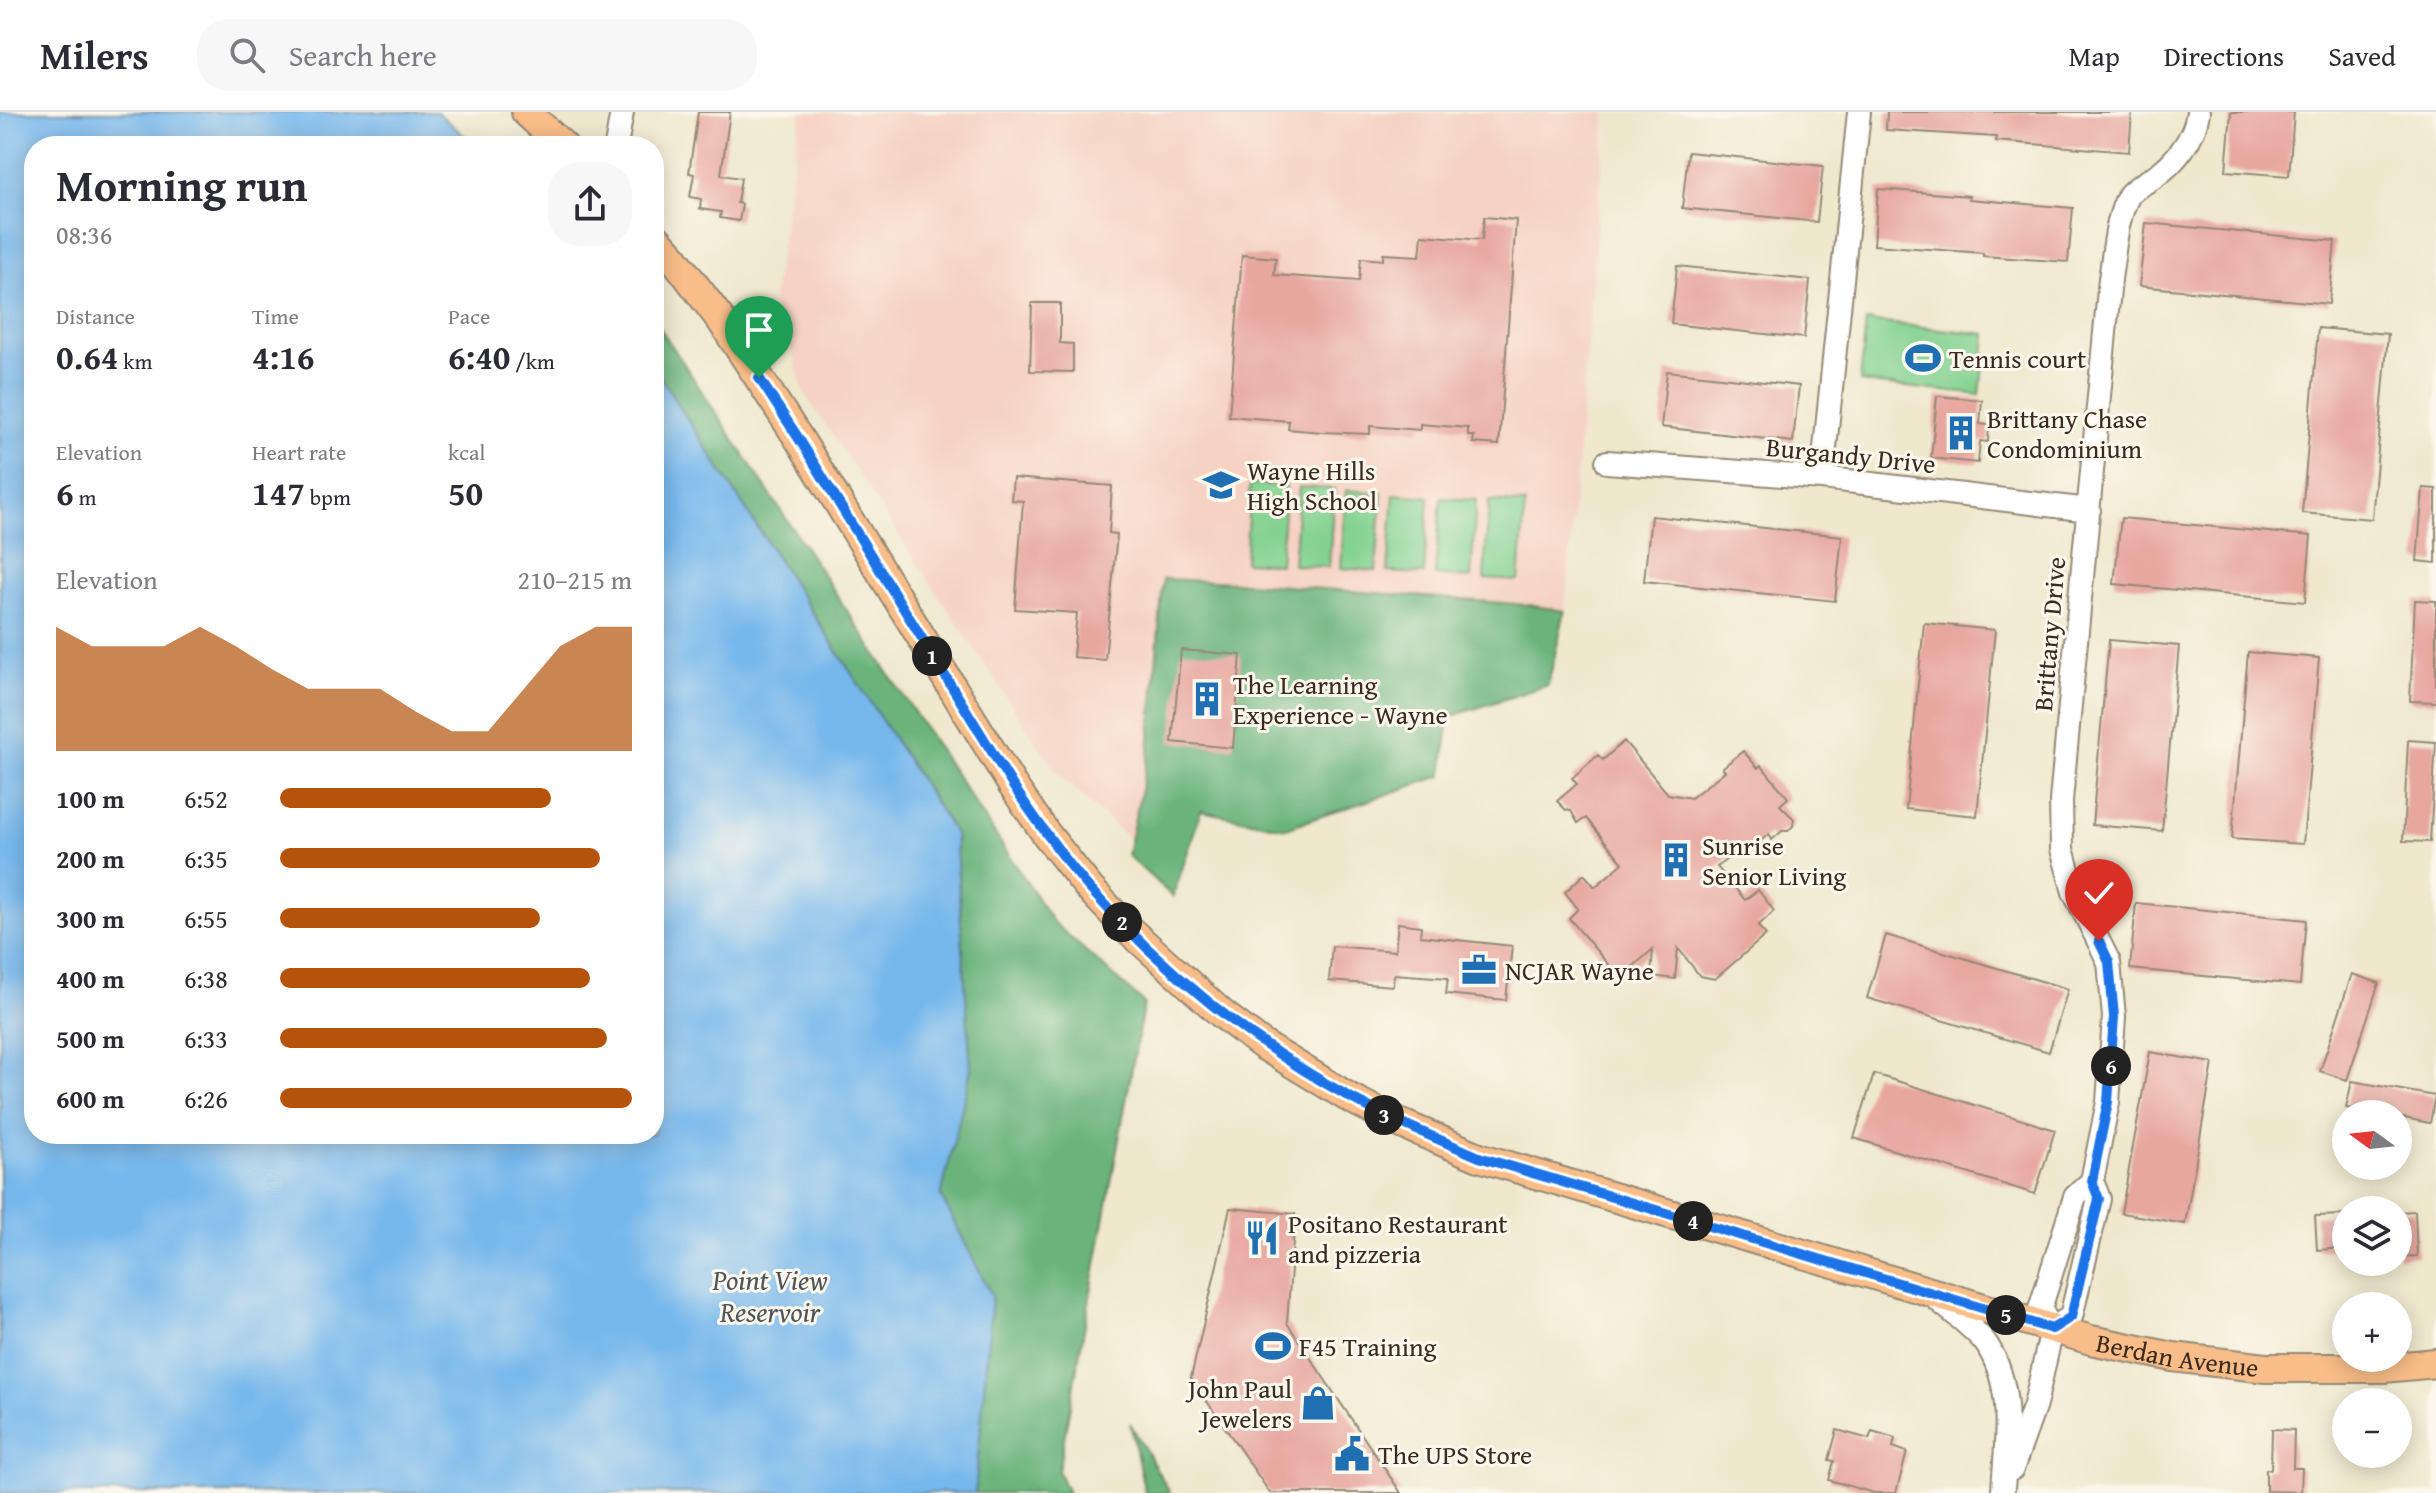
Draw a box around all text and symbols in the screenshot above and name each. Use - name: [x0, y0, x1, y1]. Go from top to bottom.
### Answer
- search box: [197, 19, 757, 91]
- text: Milers: [40, 27, 149, 83]
- icon: search: [225, 33, 269, 77]
- text: Search here: [289, 33, 437, 77]
- text: Map: [2068, 35, 2120, 76]
- text: Directions: [2164, 35, 2284, 76]
- text: Saved: [2328, 35, 2396, 76]
- text: Morning run: [56, 153, 307, 217]
- button: share: [548, 162, 632, 246]
- text: 08:36: [56, 215, 112, 254]
- pin: [725, 296, 793, 378]
- text: Distance: [56, 300, 135, 332]
- text: Time: [252, 300, 299, 332]
- text: Pace: [448, 300, 490, 332]
- icon: arrive: [737, 308, 781, 352]
- text: 0.64: [56, 332, 118, 381]
- text: 4:16: [252, 332, 314, 381]
- text: 6:40: [448, 332, 510, 381]
- sports icon: Tennis court: [1904, 339, 1942, 377]
- place label: Tennis court: [1949, 339, 2086, 378]
- text: km: [118, 345, 152, 377]
- text: /km: [510, 345, 555, 377]
- place label: Brittany Chase Condominium: [1987, 399, 2147, 468]
- building icon: Brittany Chase Condominium: [1942, 414, 1980, 452]
- street label: Burgandy Drive: [1764, 427, 1938, 483]
- text: Elevation: [56, 436, 142, 468]
- text: Heart rate: [252, 436, 346, 468]
- text: kcal: [448, 436, 486, 468]
- place label: Wayne Hills High School: [1247, 451, 1377, 520]
- school or university icon: Wayne Hills High School: [1202, 466, 1240, 504]
- text: 6: [56, 468, 74, 517]
- text: 147: [252, 468, 305, 517]
- text: 50: [448, 468, 483, 517]
- text: m: [74, 481, 96, 513]
- text: bpm: [305, 481, 351, 513]
- street label: Brittany Drive: [2023, 555, 2075, 713]
- text: Elevation: [56, 560, 158, 599]
- text: 210–215 m: [518, 560, 632, 599]
- pin: 1: [912, 636, 952, 676]
- text: 1: [926, 640, 938, 672]
- place label: The Learning Experience - Wayne: [1233, 665, 1448, 734]
- building icon: The Learning Experience - Wayne: [1188, 680, 1226, 718]
- text: 100 m: [56, 779, 124, 818]
- text: 6:52: [184, 779, 228, 818]
- place label: Sunrise Senior Living: [1702, 826, 1846, 895]
- text: 200 m: [56, 839, 124, 878]
- text: 6:35: [184, 839, 228, 878]
- building icon: Sunrise Senior Living: [1657, 841, 1695, 879]
- pin: [2065, 859, 2133, 941]
- icon: check: [2077, 871, 2121, 915]
- text: 300 m: [56, 899, 124, 938]
- text: 6:55: [184, 899, 228, 938]
- pin: 2: [1102, 902, 1142, 942]
- text: 2: [1116, 906, 1128, 938]
- office icon: NCJAR Wayne: [1460, 951, 1498, 989]
- place label: NCJAR Wayne: [1505, 951, 1654, 990]
- text: 400 m: [56, 959, 124, 998]
- text: 6:38: [184, 959, 228, 998]
- text: 500 m: [56, 1019, 124, 1058]
- text: 6:33: [184, 1019, 228, 1058]
- pin: 6: [2091, 1046, 2131, 1086]
- text: 6: [2105, 1050, 2117, 1082]
- text: 600 m: [56, 1079, 124, 1118]
- text: 6:26: [184, 1079, 228, 1118]
- pin: 3: [1364, 1095, 1404, 1135]
- text: 3: [1378, 1099, 1390, 1131]
- north arrow: [2332, 1100, 2412, 1180]
- map controls: [2332, 1100, 2412, 1468]
- button: layers: [2332, 1196, 2412, 1276]
- pin: 4: [1673, 1201, 1713, 1241]
- place label: Positano Restaurant and pizzeria: [1288, 1204, 1507, 1273]
- text: 4: [1687, 1205, 1699, 1237]
- restaurant icon: Positano Restaurant and pizzeria: [1243, 1219, 1281, 1257]
- water label: Point View Reservoir: [712, 1259, 827, 1332]
- button: +: [2332, 1292, 2412, 1372]
- pin: 5: [1986, 1295, 2026, 1335]
- text: 5: [2000, 1299, 2012, 1331]
- street label: Berdan Avenue: [2093, 1322, 2261, 1386]
- sports icon: F45 Training: [1254, 1327, 1292, 1365]
- place label: F45 Training: [1299, 1327, 1437, 1366]
- place label: John Paul Jewelers: [1185, 1369, 1292, 1438]
- shop icon: John Paul Jewelers: [1299, 1384, 1337, 1422]
- button: −: [2332, 1388, 2412, 1468]
- public building icon: The UPS Store: [1333, 1435, 1371, 1473]
- place label: The UPS Store: [1378, 1435, 1532, 1474]

